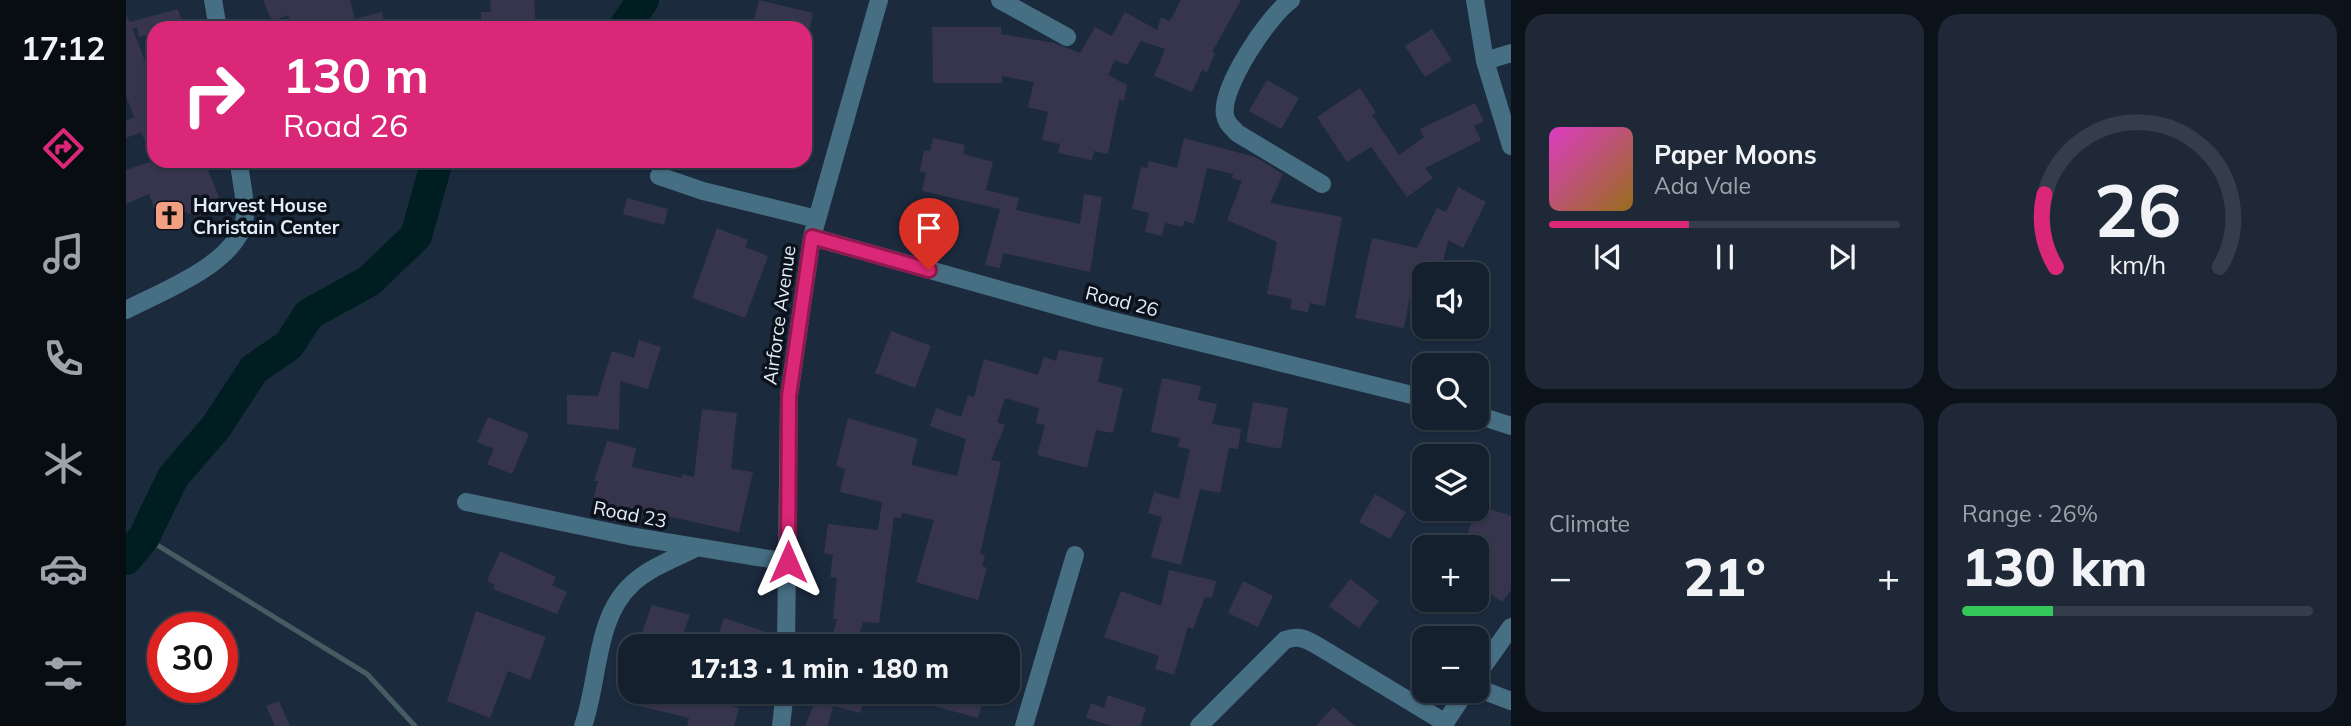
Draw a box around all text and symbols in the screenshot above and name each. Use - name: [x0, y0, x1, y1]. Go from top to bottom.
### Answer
- text: 17:12: [21, 28, 105, 68]
- text: 130 m: [283, 44, 429, 105]
- icon: right: [168, 49, 259, 140]
- text: Road 26: [283, 105, 408, 145]
- icon: directions: [39, 124, 88, 173]
- text: Paper Moons: [1654, 138, 1817, 171]
- text: 26: [2094, 165, 2181, 256]
- text: Ada Vale: [1654, 171, 1751, 200]
- place label: Harvest House Christain Center: [193, 193, 340, 239]
- pin: [899, 198, 959, 270]
- church icon: Harvest House Christain Center: [153, 199, 187, 233]
- icon: arrive: [910, 209, 948, 247]
- icon: music: [39, 229, 88, 278]
- icon: previous: [1589, 238, 1627, 276]
- icon: pause: [1706, 238, 1744, 276]
- icon: next: [1823, 238, 1861, 276]
- street label: Airforce Avenue: [757, 244, 801, 386]
- text: km/h: [2109, 249, 2166, 280]
- map controls: [1412, 262, 1489, 703]
- button: sound: [1412, 262, 1489, 339]
- street label: Road 26: [1083, 280, 1161, 322]
- icon: phone: [39, 334, 88, 383]
- button: search: [1412, 353, 1489, 430]
- icon: climate: [39, 439, 88, 488]
- button: layers: [1412, 444, 1489, 521]
- street label: Road 23: [591, 495, 669, 533]
- text: Range · 26%: [1962, 499, 2098, 528]
- text: Climate: [1549, 509, 1630, 538]
- position arrow: [751, 525, 825, 599]
- text: 130 km: [1962, 534, 2147, 599]
- button: +: [1412, 535, 1489, 612]
- icon: car: [39, 544, 88, 593]
- text: 21°: [1683, 544, 1766, 609]
- text: −: [1549, 553, 1572, 601]
- text: +: [1877, 553, 1900, 601]
- speed limit sign: 30: [147, 612, 238, 703]
- button: −: [1412, 626, 1489, 703]
- icon: filters: [39, 649, 88, 698]
- text: 17:13 · 1 min · 180 m: [689, 652, 949, 685]

